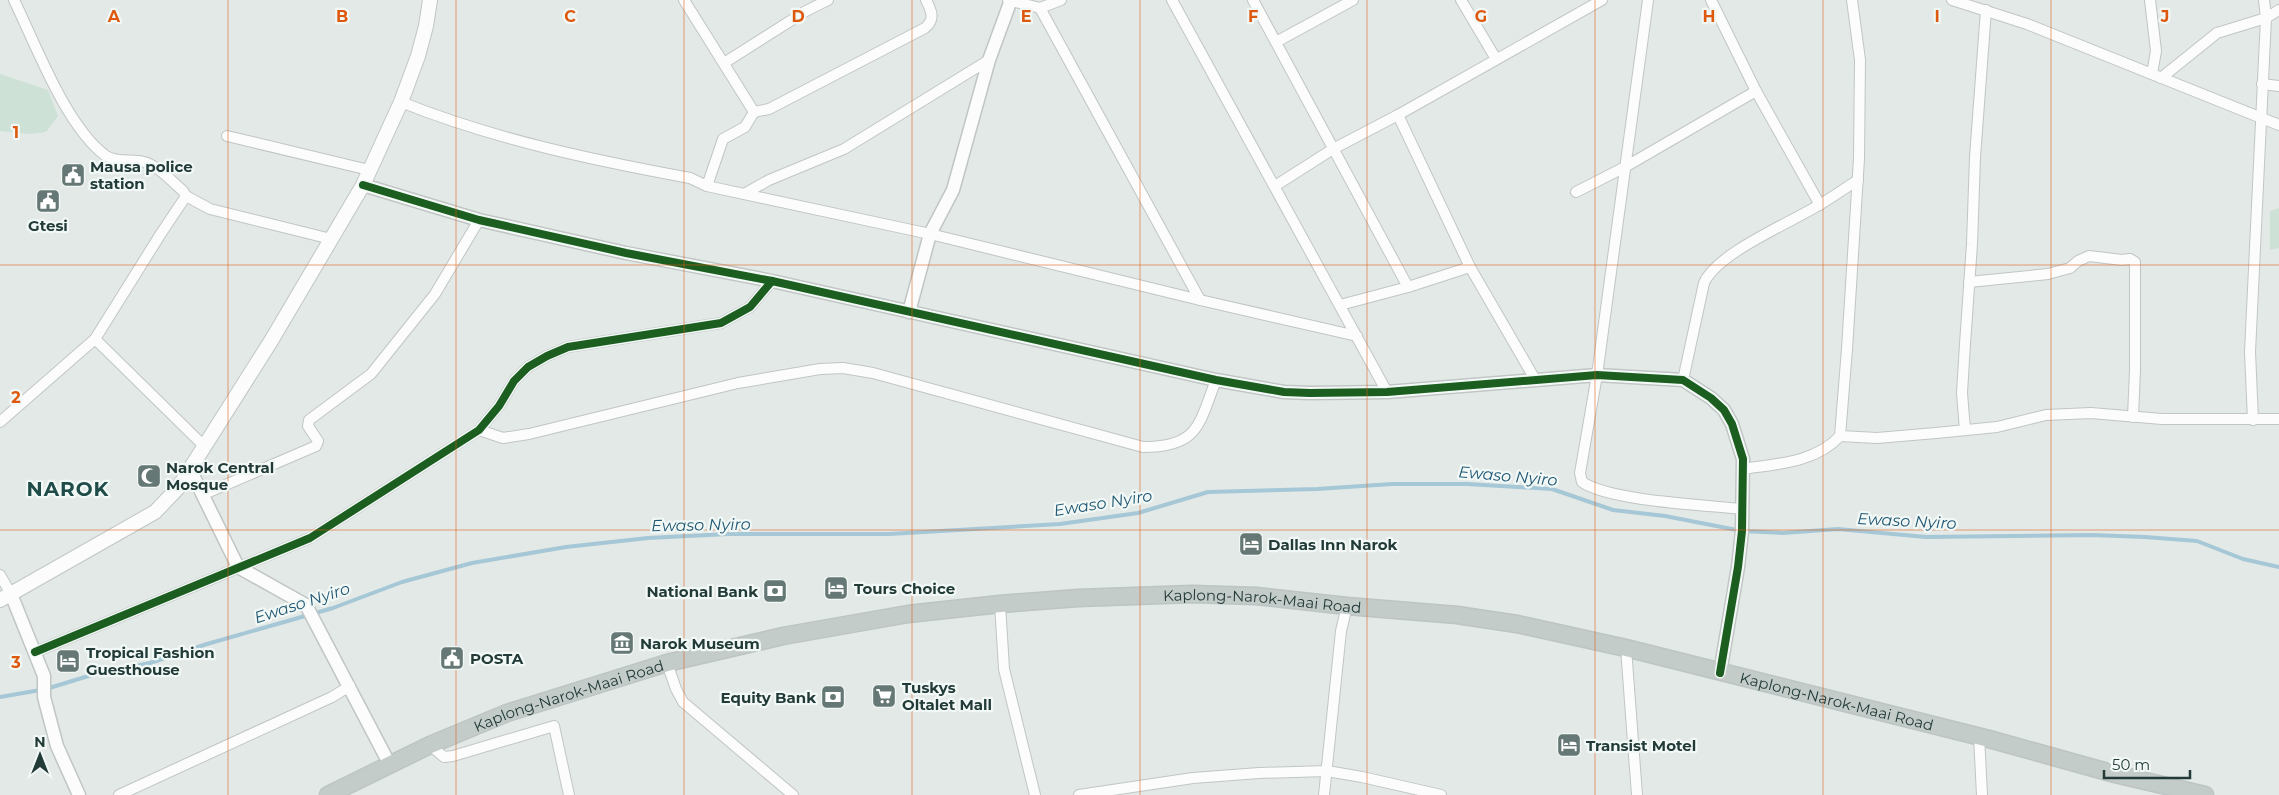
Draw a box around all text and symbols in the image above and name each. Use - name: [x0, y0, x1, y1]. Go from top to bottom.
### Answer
- text: A: [107, 7, 121, 26]
- text: B: [336, 7, 348, 26]
- text: C: [564, 7, 576, 26]
- text: D: [791, 7, 805, 26]
- text: E: [1021, 7, 1031, 26]
- text: F: [1248, 7, 1258, 26]
- text: G: [1475, 7, 1487, 26]
- text: H: [1703, 7, 1715, 26]
- text: I: [1934, 7, 1940, 26]
- text: J: [2160, 7, 2169, 26]
- text: 1: [13, 123, 19, 142]
- place label: Mausa police station: [90, 157, 193, 193]
- public building icon: Mausa police station: [60, 162, 86, 188]
- public building icon: Gtesi: [35, 188, 61, 214]
- place label: Gtesi: [28, 216, 68, 235]
- text: 2: [11, 388, 21, 407]
- place label: Narok Central Mosque: [166, 458, 274, 494]
- water label: Ewaso Nyiro: [1458, 462, 1558, 490]
- mosque icon: Narok Central Mosque: [136, 463, 162, 489]
- district label: NAROK: [27, 477, 110, 501]
- water label: Ewaso Nyiro: [1052, 486, 1154, 520]
- water label: Ewaso Nyiro: [1857, 509, 1957, 533]
- water label: Ewaso Nyiro: [651, 515, 751, 535]
- hotel icon: Dallas Inn Narok: [1238, 531, 1264, 557]
- place label: Dallas Inn Narok: [1268, 535, 1398, 554]
- hotel icon: Tours Choice: [823, 575, 849, 601]
- bank icon: National Bank: [762, 578, 788, 604]
- water label: Ewaso Nyiro: [252, 579, 352, 627]
- place label: Tours Choice: [854, 579, 955, 598]
- place label: National Bank: [646, 582, 758, 601]
- street label: Kaplong-Narok-Maai Road: [1163, 584, 1362, 617]
- museum icon: Narok Museum: [609, 630, 635, 656]
- place label: Narok Museum: [640, 634, 760, 653]
- place label: Tropical Fashion Guesthouse: [86, 643, 215, 679]
- public building icon: POSTA: [439, 645, 465, 671]
- hotel icon: Tropical Fashion Guesthouse: [55, 648, 81, 674]
- place label: POSTA: [470, 649, 524, 668]
- text: 3: [10, 653, 21, 672]
- street label: Kaplong-Narok-Maai Road: [471, 655, 666, 735]
- street label: Kaplong-Narok-Maai Road: [1738, 667, 1936, 734]
- place label: Tuskys Oltalet Mall: [902, 678, 992, 714]
- supermarket icon: Tuskys Oltalet Mall: [871, 683, 897, 709]
- bank icon: Equity Bank: [820, 684, 846, 710]
- place label: Equity Bank: [721, 688, 816, 707]
- north arrow: [15, 730, 65, 780]
- hotel icon: Transist Motel: [1556, 732, 1582, 758]
- text: N: [34, 733, 46, 751]
- place label: Transist Motel: [1586, 736, 1696, 755]
- scale bar: [2104, 748, 2190, 780]
- text: 50 m: [2112, 755, 2150, 774]

